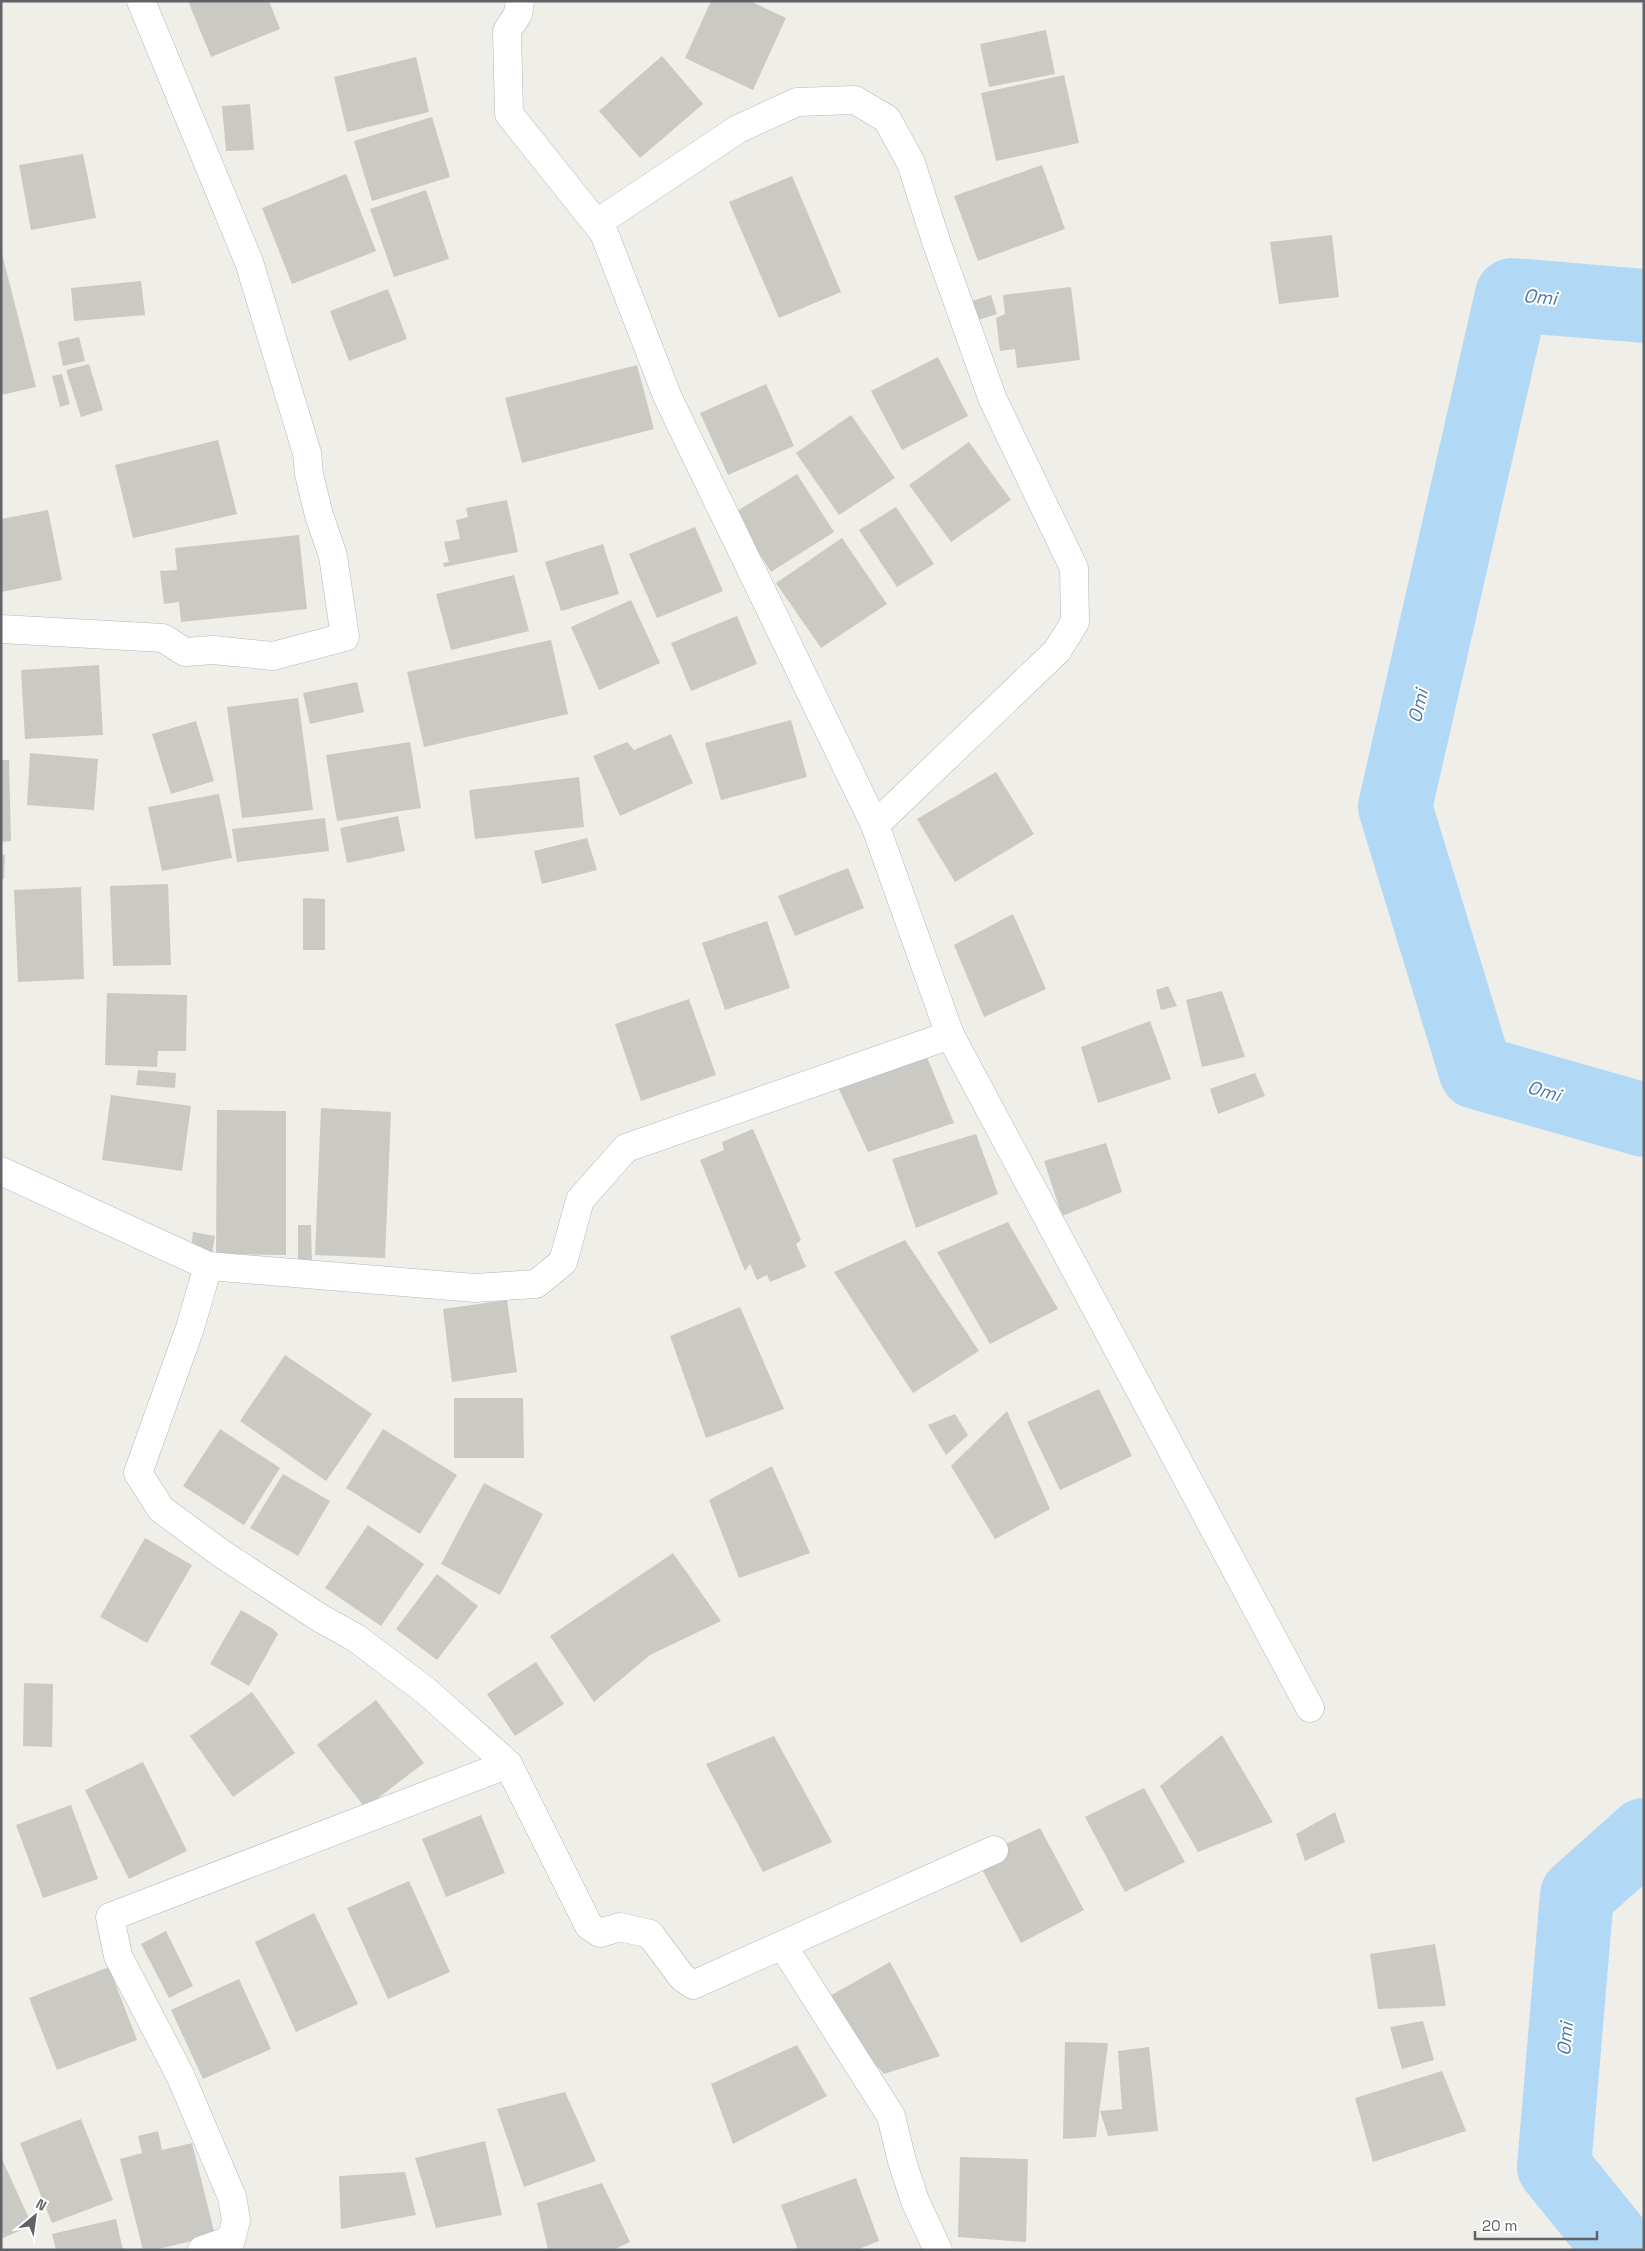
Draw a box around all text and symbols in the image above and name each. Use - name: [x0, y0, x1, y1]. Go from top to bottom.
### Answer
- water label: Omi: [1522, 283, 1560, 311]
- water label: Omi: [1402, 684, 1434, 725]
- water label: Omi: [1524, 1074, 1566, 1108]
- water label: Omi: [1551, 2019, 1579, 2057]
- north arrow: [10, 2191, 60, 2241]
- text: N: [33, 2194, 50, 2215]
- scale bar: [1475, 2208, 1598, 2240]
- text: 20 m: [1482, 2216, 1517, 2235]

